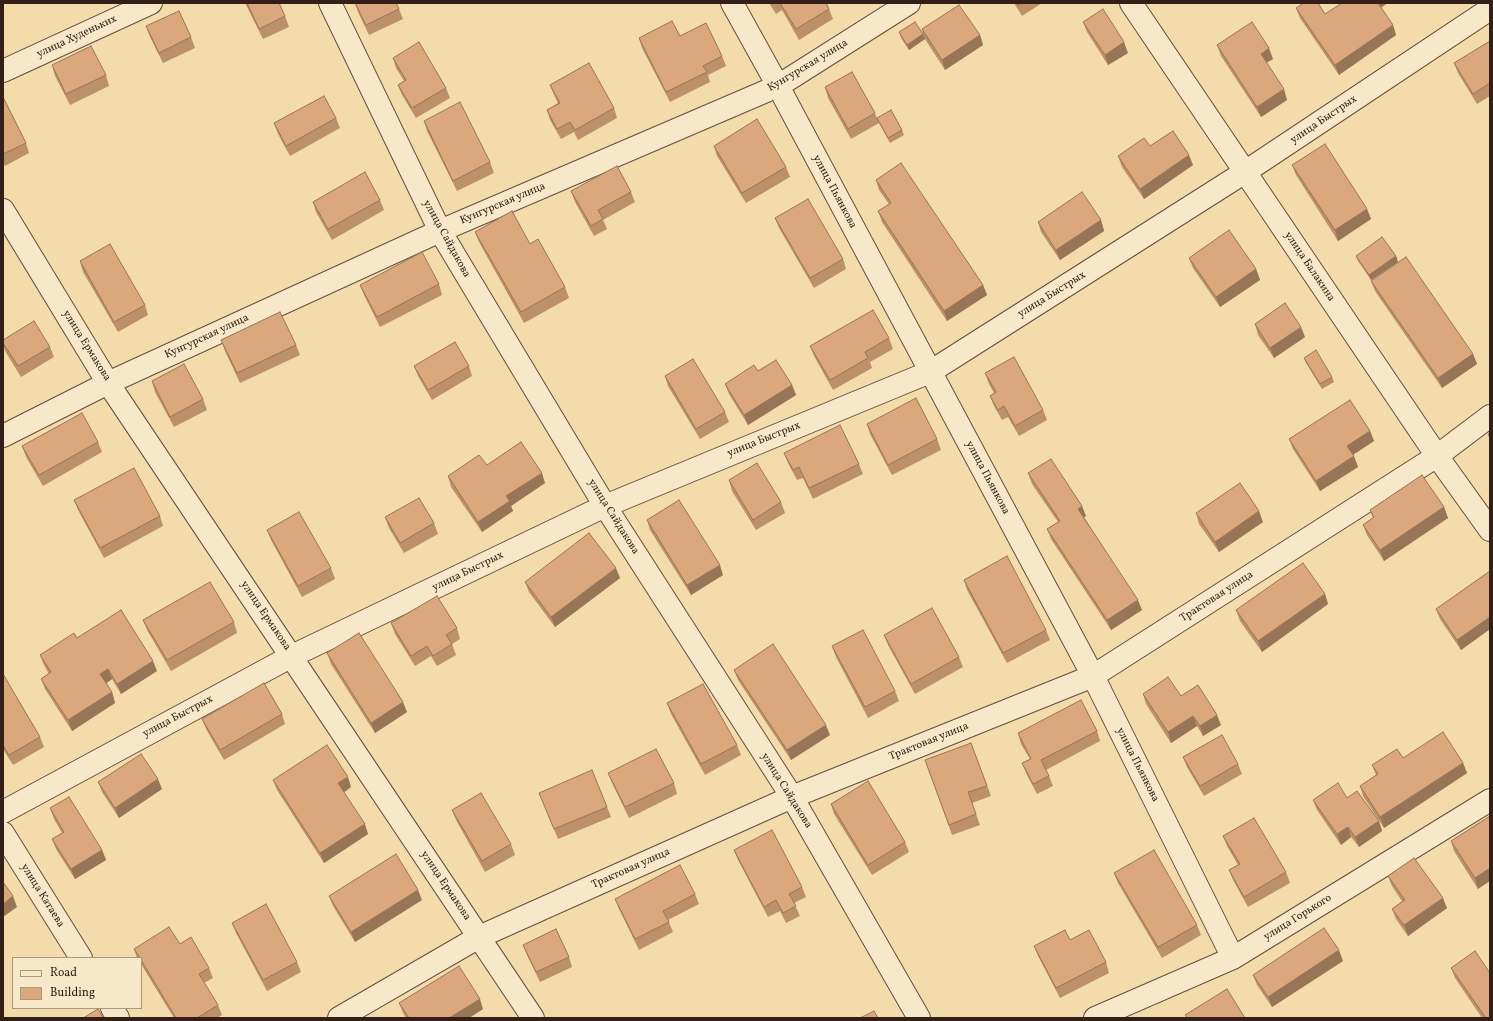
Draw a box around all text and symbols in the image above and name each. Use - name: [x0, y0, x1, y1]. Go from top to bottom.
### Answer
- street label: улица Худеньких: [35, 13, 119, 61]
- street label: Кунгурская улица: [766, 37, 850, 95]
- street label: улица Быстрых: [1288, 93, 1360, 147]
- street label: улица Пьянкова: [809, 153, 859, 231]
- street label: Кунгурская улица: [458, 180, 548, 228]
- street label: улица Сайдакова: [419, 198, 473, 280]
- street label: улица Балакина: [1281, 230, 1337, 304]
- street label: улица Быстрых: [1016, 269, 1088, 321]
- street label: улица Ермакова: [59, 308, 113, 384]
- street label: Кунгурская улица: [163, 312, 251, 362]
- street label: улица Быстрых: [726, 419, 802, 461]
- street label: улица Пьянкова: [962, 439, 1012, 517]
- street label: улица Сайдакова: [584, 477, 642, 557]
- street label: улица Быстрых: [430, 549, 506, 595]
- street label: Трактовая улица: [1178, 568, 1256, 626]
- street label: улица Ермакова: [237, 579, 293, 653]
- street label: улица Быстрых: [141, 693, 215, 741]
- street label: Трактовая улица: [887, 720, 971, 764]
- street label: улица Пьянкова: [1113, 726, 1161, 804]
- street label: улица Сайдакова: [757, 751, 815, 831]
- street label: Трактовая улица: [590, 846, 672, 892]
- street label: улица Ермакова: [417, 849, 473, 923]
- street label: улица Катаева: [17, 862, 67, 930]
- street label: улица Горького: [1262, 892, 1334, 944]
- legend: [12, 957, 142, 1009]
- text: Road: [50, 965, 77, 981]
- text: Building: [50, 985, 95, 1001]

